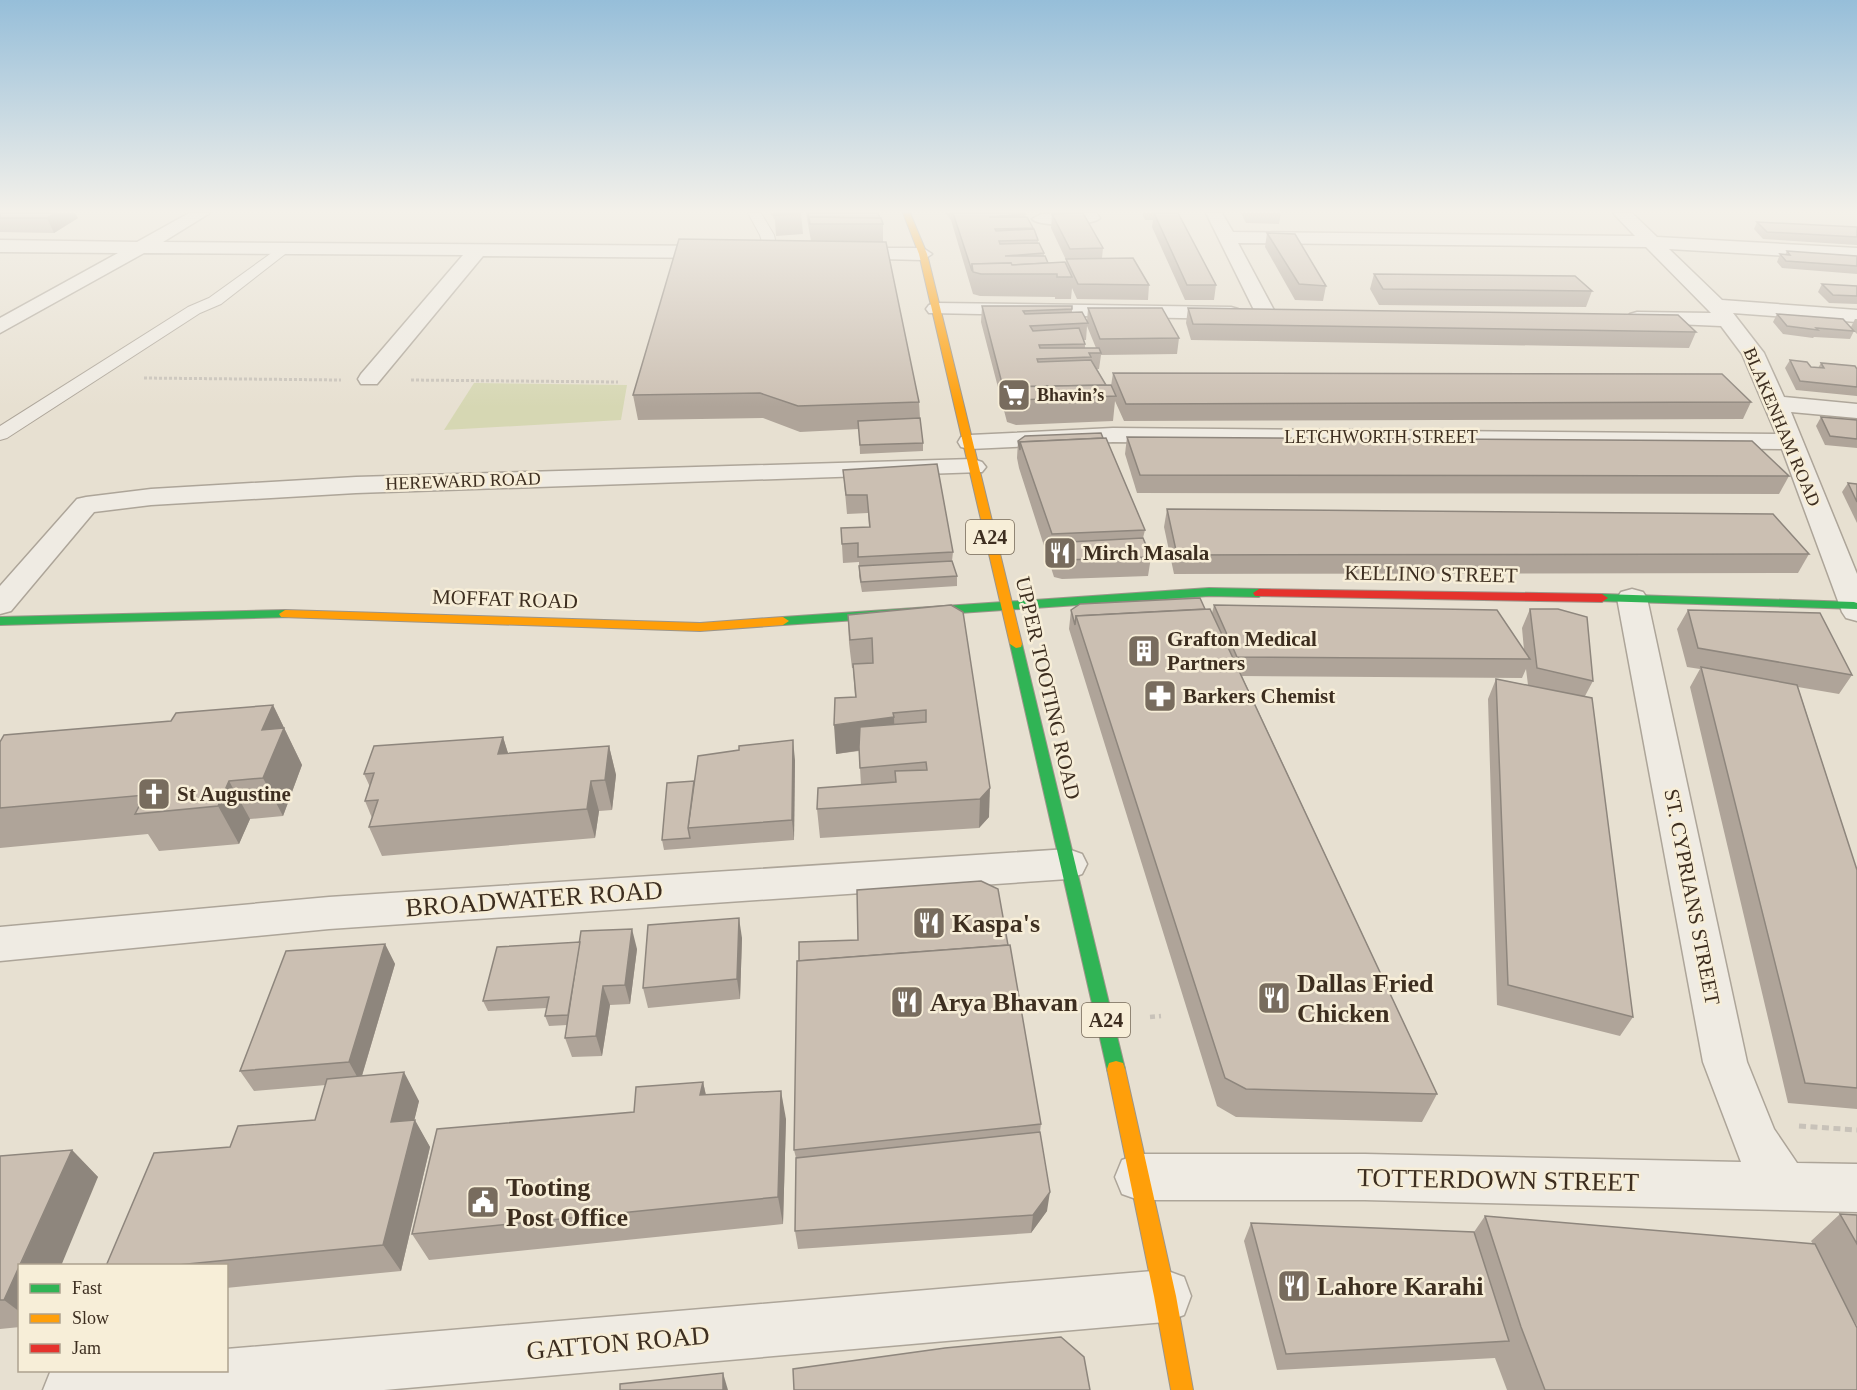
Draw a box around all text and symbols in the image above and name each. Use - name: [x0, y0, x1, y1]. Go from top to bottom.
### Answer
- street label: BLAKENHAM ROAD: [1739, 345, 1825, 509]
- supermarket icon: Bhavin’s: [996, 377, 1032, 413]
- place label: Bhavin’s: [1037, 385, 1104, 405]
- street label: LETCHWORTH STREET: [1284, 427, 1478, 447]
- street label: HEREWARD ROAD: [385, 468, 541, 494]
- road number: A24: [966, 520, 1014, 554]
- restaurant icon: Mirch Masala: [1042, 535, 1078, 571]
- place label: Mirch Masala: [1083, 541, 1210, 565]
- street label: KELLINO STREET: [1344, 560, 1518, 588]
- street label: UPPER TOOTING ROAD: [1011, 574, 1085, 802]
- street label: MOFFAT ROAD: [432, 584, 578, 614]
- place label: Grafton Medical Partners: [1167, 627, 1317, 675]
- building icon: Grafton Medical Partners: [1126, 633, 1162, 669]
- pharmacy icon: Barkers Chemist: [1142, 678, 1178, 714]
- place label: Barkers Chemist: [1183, 684, 1335, 708]
- church icon: St Augustine: [136, 776, 172, 812]
- place label: St Augustine: [177, 782, 291, 806]
- street label: ST. CYPRIANS STREET: [1659, 787, 1725, 1007]
- street label: BROADWATER ROAD: [404, 876, 664, 922]
- restaurant icon: Kaspa's: [911, 905, 947, 941]
- place label: Kaspa's: [952, 909, 1040, 938]
- place label: Dallas Fried Chicken: [1297, 969, 1434, 1028]
- restaurant icon: Dallas Fried Chicken: [1256, 980, 1292, 1016]
- restaurant icon: Arya Bhavan: [889, 984, 925, 1020]
- place label: Arya Bhavan: [930, 988, 1079, 1017]
- road number: A24: [1082, 1003, 1130, 1037]
- street label: TOTTERDOWN STREET: [1357, 1163, 1639, 1197]
- place label: Tooting Post Office: [506, 1173, 628, 1232]
- public building icon: Tooting Post Office: [465, 1184, 501, 1220]
- legend: [18, 1264, 228, 1372]
- restaurant icon: Lahore Karahi: [1276, 1268, 1312, 1304]
- place label: Lahore Karahi: [1317, 1272, 1483, 1301]
- text: Fast: [72, 1278, 102, 1298]
- text: Slow: [72, 1308, 109, 1328]
- street label: GATTON ROAD: [525, 1321, 711, 1365]
- text: Jam: [72, 1338, 101, 1358]

